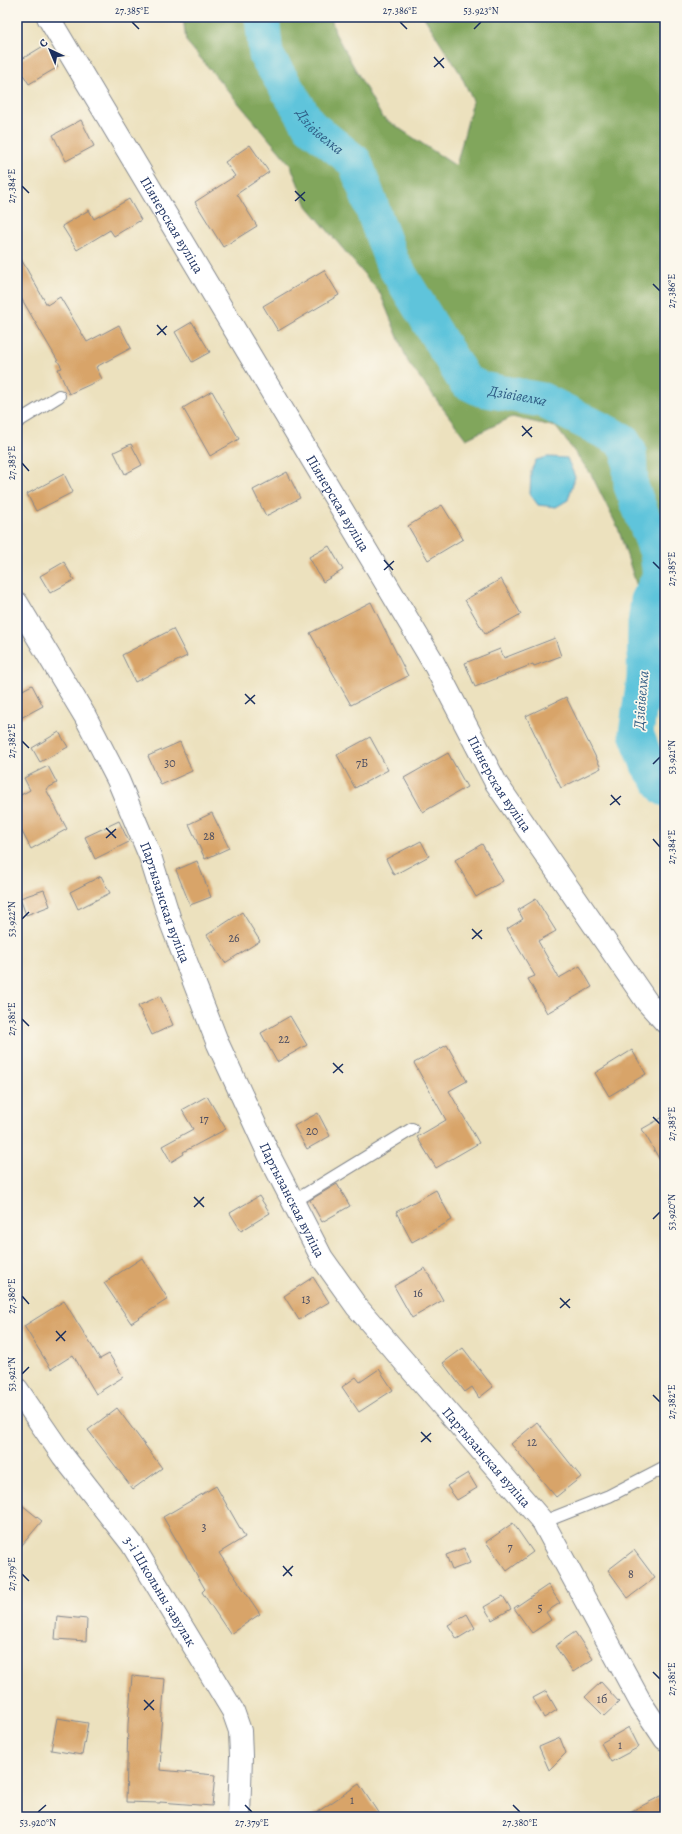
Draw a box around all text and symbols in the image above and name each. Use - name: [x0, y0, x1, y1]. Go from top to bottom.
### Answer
- text: 27.385°E: [115, 4, 149, 17]
- text: 27.386°E: [383, 4, 417, 17]
- text: 53.923°N: [463, 4, 499, 17]
- north arrow: [30, 30, 70, 70]
- text: С: [36, 35, 51, 51]
- water label: Дзівівелка: [291, 104, 348, 159]
- text: 27.384°E: [5, 169, 18, 203]
- street label: Піянерская вуліца: [136, 173, 209, 277]
- text: 27.386°E: [665, 274, 678, 308]
- water label: Дзівівелка: [486, 380, 551, 411]
- text: 27.383°E: [5, 446, 18, 480]
- street label: Піянерская вуліца: [302, 451, 375, 555]
- text: 27.385°E: [665, 552, 678, 586]
- water label: Дзівівелка: [628, 670, 654, 731]
- text: 27.382°E: [5, 724, 18, 758]
- street label: Піянерская вуліца: [463, 732, 537, 836]
- text: 53.921°N: [665, 740, 678, 774]
- house number: 30: [164, 755, 176, 771]
- house number: 7Б: [356, 755, 368, 771]
- house number: 28: [203, 828, 215, 844]
- text: 27.384°E: [665, 830, 678, 864]
- street label: Партызанская вуліца: [135, 839, 195, 966]
- text: 53.922°N: [5, 901, 18, 937]
- house number: 26: [228, 930, 240, 946]
- text: 27.381°E: [5, 1002, 18, 1036]
- house number: 22: [278, 1031, 290, 1047]
- text: 27.383°E: [665, 1107, 678, 1141]
- house number: 17: [199, 1111, 210, 1127]
- house number: 20: [306, 1123, 318, 1139]
- street label: Партызанская вуліца: [255, 1139, 330, 1261]
- text: 53.920°N: [665, 1194, 678, 1230]
- text: 27.380°E: [5, 1278, 18, 1314]
- house number: 16: [413, 1285, 423, 1301]
- house number: 13: [301, 1291, 311, 1307]
- text: 53.921°N: [5, 1357, 18, 1391]
- text: 27.382°E: [665, 1385, 678, 1419]
- street label: Партызанская вуліца: [438, 1403, 536, 1512]
- house number: 12: [527, 1434, 537, 1450]
- house number: 3: [202, 1519, 207, 1535]
- street label: 3-і Школьны завулак: [119, 1532, 201, 1650]
- house number: 7: [507, 1539, 513, 1555]
- text: 27.379°E: [5, 1557, 18, 1591]
- house number: 8: [628, 1566, 634, 1582]
- house number: 5: [537, 1600, 543, 1616]
- text: 27.381°E: [665, 1662, 678, 1696]
- house number: 1б: [597, 1691, 607, 1707]
- house number: 1: [618, 1737, 622, 1753]
- house number: 1: [350, 1792, 354, 1808]
- text: 53.920°N: [20, 1816, 56, 1829]
- text: 27.379°E: [235, 1816, 269, 1829]
- text: 27.380°E: [502, 1816, 538, 1829]

